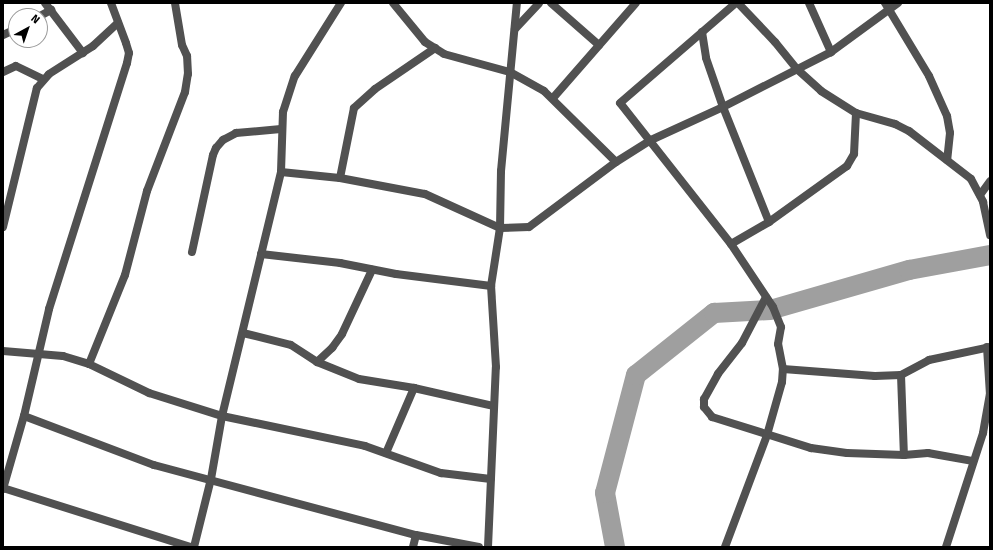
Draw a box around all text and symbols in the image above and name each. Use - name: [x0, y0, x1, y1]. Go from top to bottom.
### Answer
- north arrow: [8, 8, 48, 48]
- text: N: [28, 12, 42, 27]

